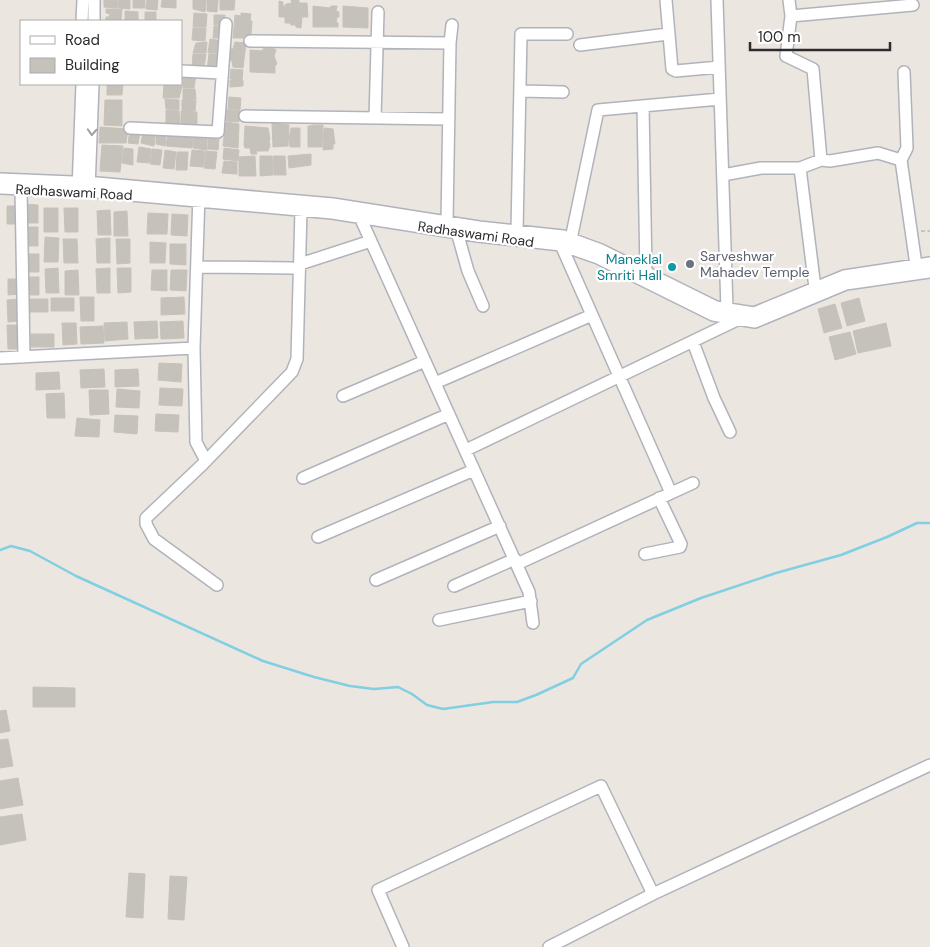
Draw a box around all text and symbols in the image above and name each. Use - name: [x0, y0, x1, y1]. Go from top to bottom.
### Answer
- legend: [20, 20, 182, 85]
- scale bar: [750, 20, 890, 52]
- text: 100 m: [758, 27, 801, 47]
- text: Road: [65, 30, 100, 50]
- text: Building: [65, 55, 120, 75]
- one-way arrow: [86, 129, 97, 137]
- street label: Radhaswami Road: [15, 180, 133, 204]
- street label: Radhaswami Road: [417, 217, 535, 251]
- place label: Sarveshwar Mahadev Temple: [700, 247, 810, 281]
- place label: Maneklal Smriti Hall: [597, 250, 662, 284]
- marker: Sarveshwar Mahadev Temple: [684, 258, 696, 270]
- marker: Maneklal Smriti Hall: [666, 261, 678, 273]

